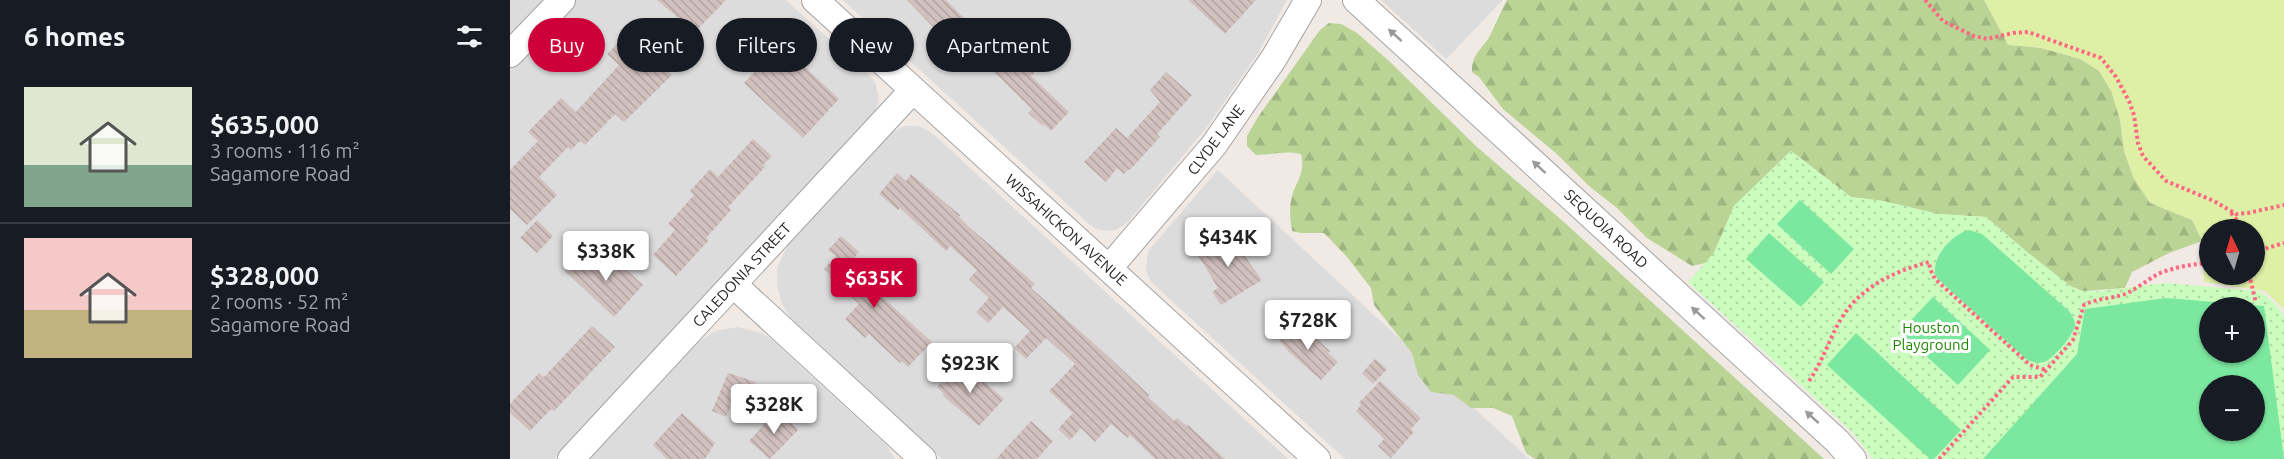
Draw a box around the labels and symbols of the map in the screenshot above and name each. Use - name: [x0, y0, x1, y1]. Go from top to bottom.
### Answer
- one-way arrow: [1388, 29, 1402, 43]
- street label: CLYDE LANE: [1184, 101, 1247, 178]
- one-way arrow: [1532, 161, 1547, 174]
- street label: WISSAHICKON AVENUE: [1002, 171, 1131, 289]
- street label: SEQUOIA ROAD: [1561, 186, 1652, 272]
- pin: $434K: [1186, 217, 1270, 268]
- street label: CALEDONIA STREET: [689, 219, 795, 330]
- north arrow: [2199, 219, 2265, 285]
- pin: $338K: [564, 231, 648, 282]
- pin: $635K: [832, 258, 916, 309]
- pin: $728K: [1266, 300, 1350, 351]
- one-way arrow: [1691, 307, 1706, 320]
- park label: Houston Playground: [1893, 319, 1969, 353]
- pin: $923K: [928, 343, 1012, 394]
- pin: $328K: [732, 384, 816, 435]
- one-way arrow: [1805, 411, 1819, 425]

